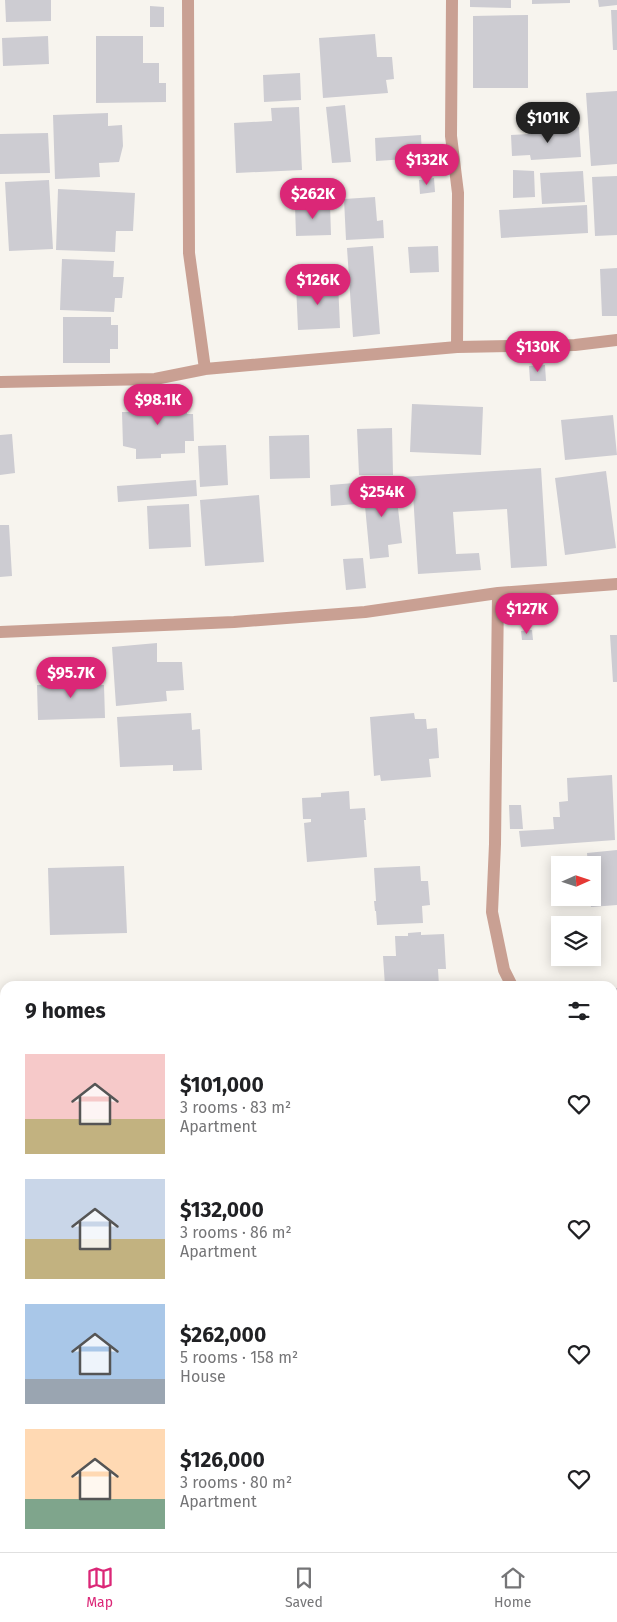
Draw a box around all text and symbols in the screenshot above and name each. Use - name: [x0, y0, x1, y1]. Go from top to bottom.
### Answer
- pin: $101K: [513, 102, 583, 144]
- text: $101K: [527, 108, 569, 127]
- pin: $132K: [392, 144, 462, 186]
- text: $132K: [406, 150, 448, 169]
- pin: $262K: [278, 178, 348, 220]
- text: $262K: [291, 184, 335, 203]
- pin: $126K: [283, 264, 353, 306]
- text: $126K: [296, 270, 340, 289]
- pin: $130K: [503, 330, 573, 373]
- text: $130K: [516, 337, 560, 356]
- pin: $98.1K: [117, 384, 199, 426]
- text: $98.1K: [135, 390, 181, 409]
- pin: $254K: [347, 476, 417, 518]
- text: $254K: [360, 482, 404, 501]
- pin: $127K: [492, 592, 562, 635]
- text: $127K: [506, 599, 548, 618]
- pin: $95.7K: [30, 656, 112, 699]
- text: $95.7K: [47, 663, 95, 682]
- north arrow: [551, 856, 601, 906]
- map controls: [551, 856, 601, 966]
- button: layers: [551, 916, 601, 966]
- icon: filters: [565, 997, 593, 1025]
- text: 9 homes: [25, 998, 106, 1024]
- text: $101,000: [180, 1072, 264, 1098]
- icon: home: [65, 1074, 125, 1134]
- icon: heart: [565, 1090, 593, 1118]
- text: 3 rooms · 83 m²: [180, 1098, 291, 1117]
- text: Apartment: [180, 1117, 257, 1136]
- text: $132,000: [180, 1197, 264, 1223]
- icon: home: [65, 1199, 125, 1259]
- icon: heart: [565, 1215, 593, 1243]
- text: 3 rooms · 86 m²: [180, 1223, 292, 1242]
- text: Apartment: [180, 1242, 257, 1261]
- text: $262,000: [180, 1322, 266, 1348]
- icon: home: [65, 1324, 125, 1384]
- icon: heart: [565, 1340, 593, 1368]
- text: 5 rooms · 158 m²: [180, 1348, 298, 1367]
- text: House: [180, 1367, 226, 1386]
- text: $126,000: [180, 1447, 265, 1473]
- icon: home: [65, 1449, 125, 1509]
- icon: heart: [565, 1465, 593, 1493]
- text: 3 rooms · 80 m²: [180, 1473, 292, 1492]
- text: Apartment: [180, 1492, 257, 1511]
- tab: Map: [86, 1564, 114, 1611]
- tab: Saved: [285, 1564, 323, 1611]
- tab: Home: [494, 1564, 531, 1611]

